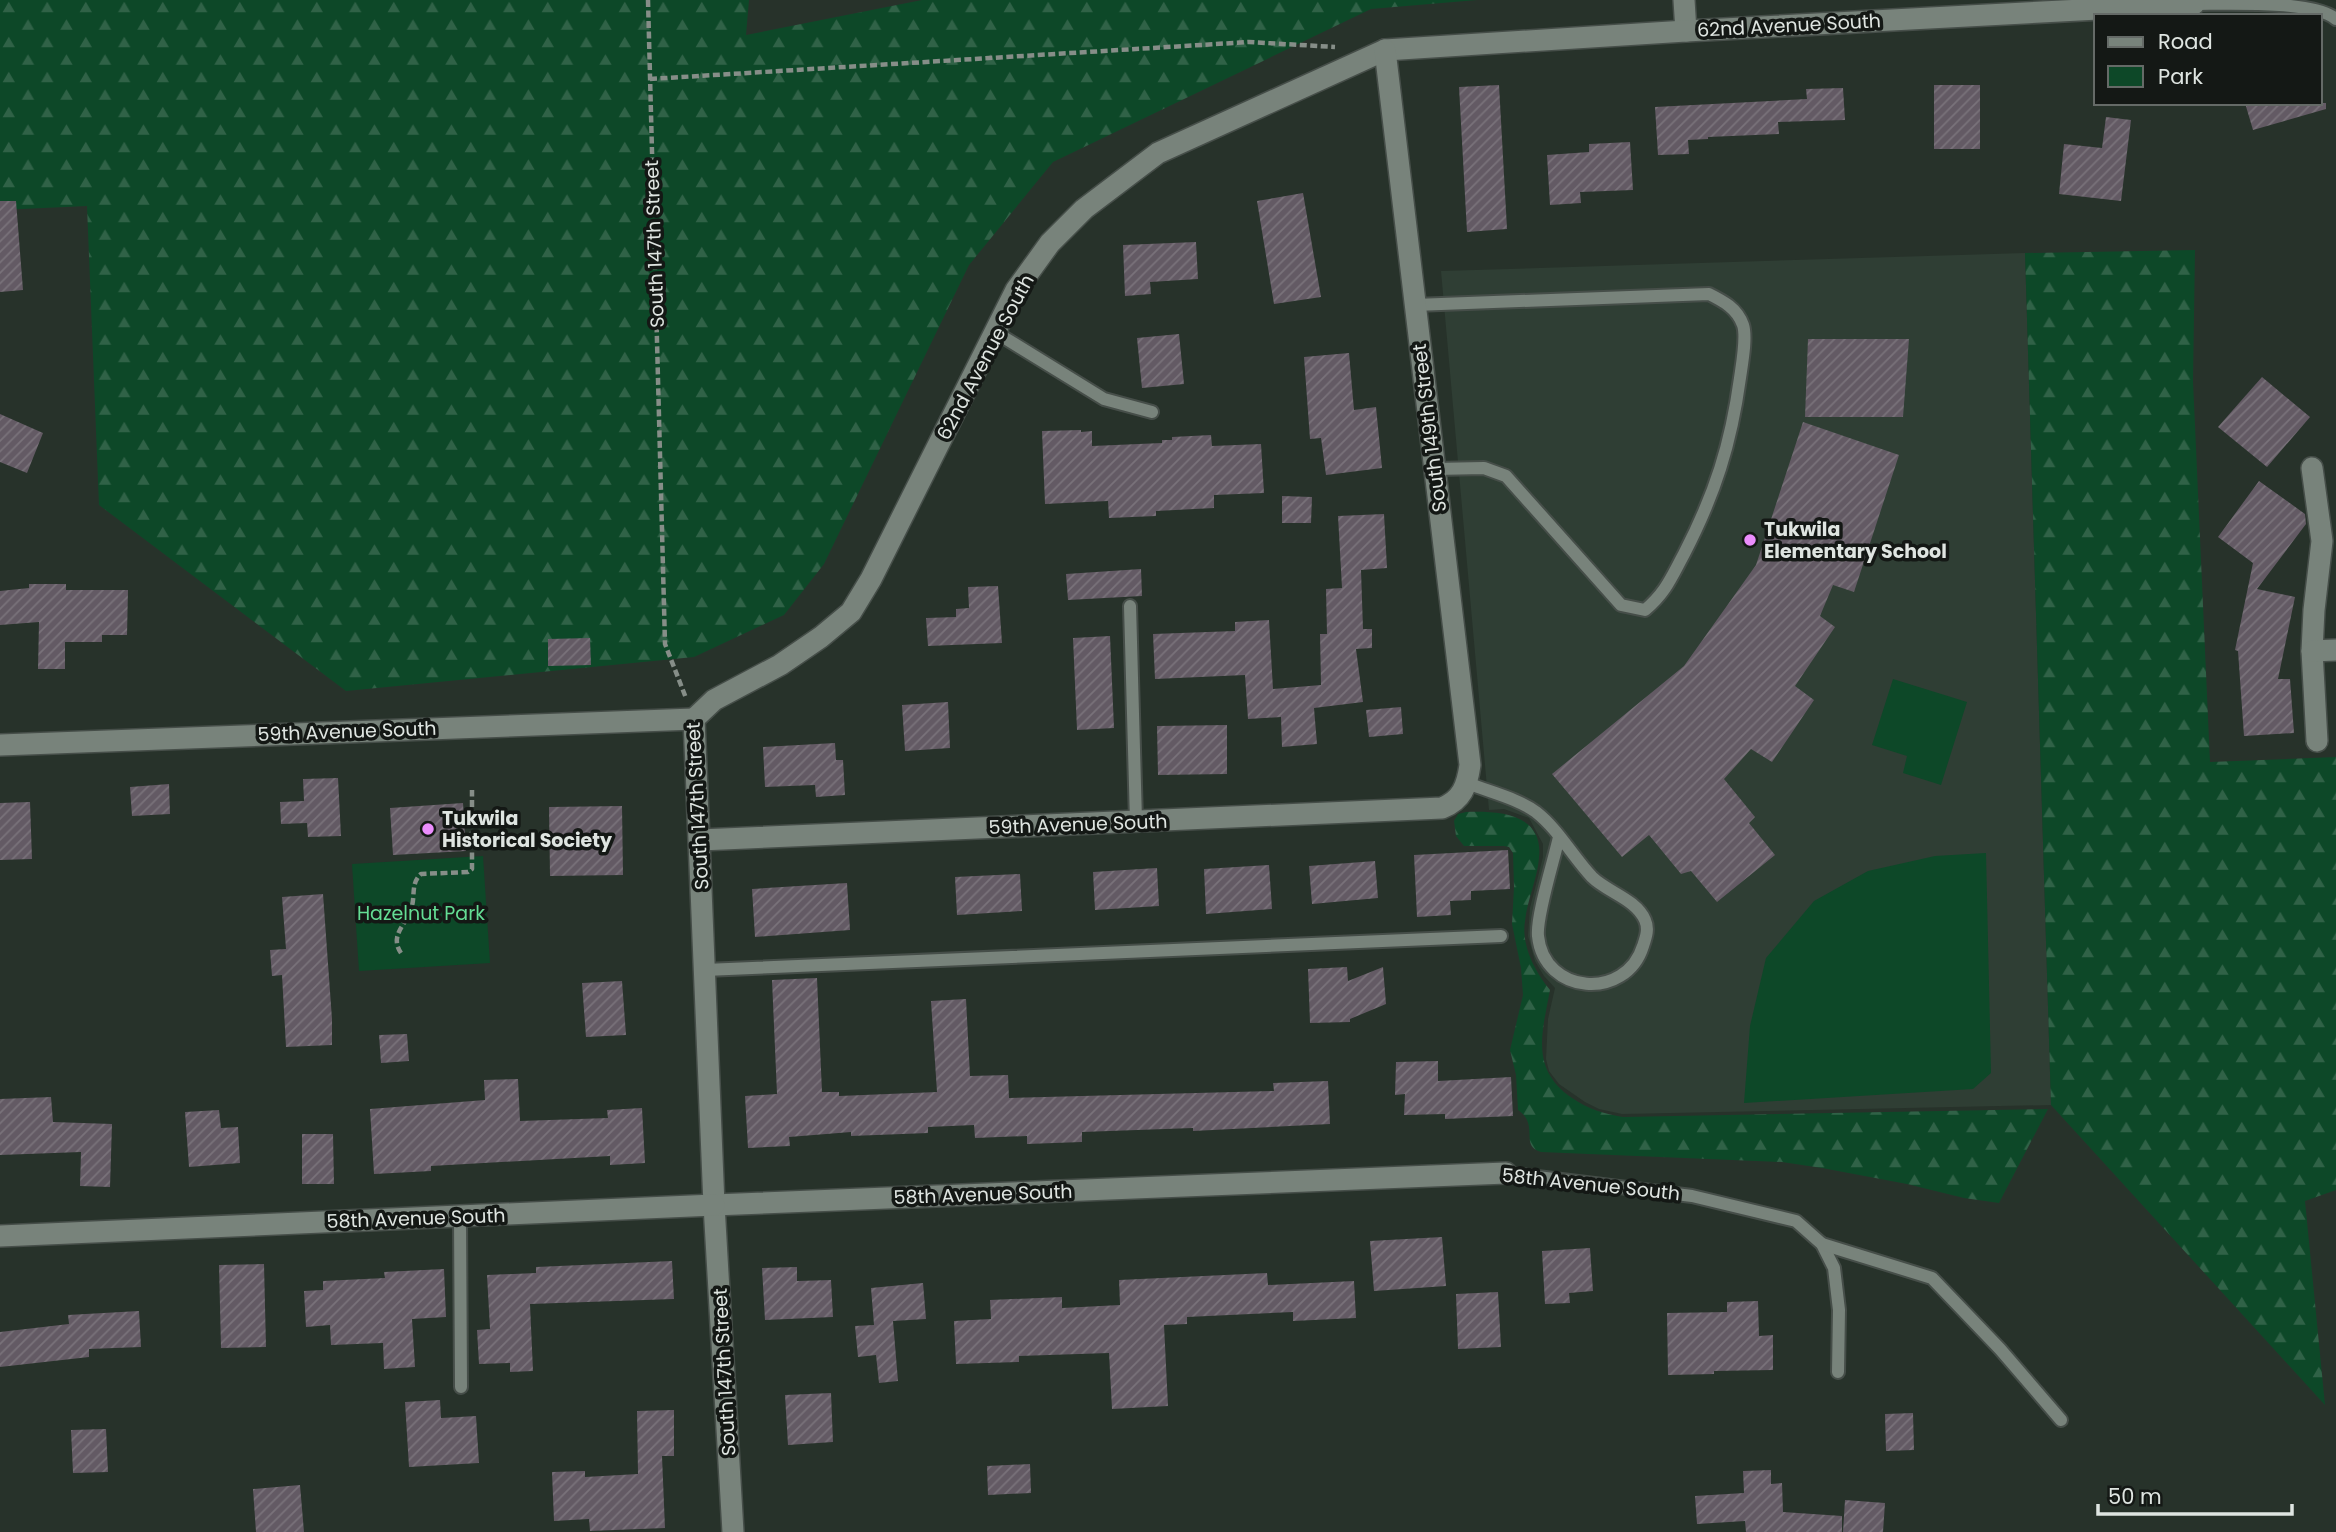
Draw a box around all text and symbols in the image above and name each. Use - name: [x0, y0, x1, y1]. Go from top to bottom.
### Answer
- street label: 62nd Avenue South: [1696, 7, 1882, 44]
- legend: [2094, 14, 2322, 105]
- text: Road: [2158, 27, 2213, 56]
- text: Park: [2158, 62, 2203, 91]
- street label: South 147th Street: [638, 160, 671, 328]
- street label: 62nd Avenue South: [930, 270, 1041, 445]
- street label: South 149th Street: [1406, 342, 1453, 514]
- place label: Tukwila Elementary School: [1764, 516, 1947, 565]
- marker: Tukwila Elementary School: [1742, 532, 1758, 548]
- street label: 59th Avenue South: [257, 715, 437, 748]
- street label: South 147th Street: [680, 721, 715, 890]
- place label: Tukwila Historical Society: [442, 805, 613, 854]
- street label: 59th Avenue South: [988, 808, 1168, 841]
- marker: Tukwila Historical Society: [420, 821, 436, 837]
- park label: Hazelnut Park: [357, 900, 485, 927]
- street label: 58th Avenue South: [1501, 1162, 1681, 1207]
- street label: 58th Avenue South: [893, 1178, 1073, 1211]
- street label: 58th Avenue South: [326, 1202, 506, 1235]
- street label: South 147th Street: [707, 1287, 742, 1456]
- scale bar: [2098, 1472, 2292, 1516]
- text: 50 m: [2108, 1482, 2162, 1511]

